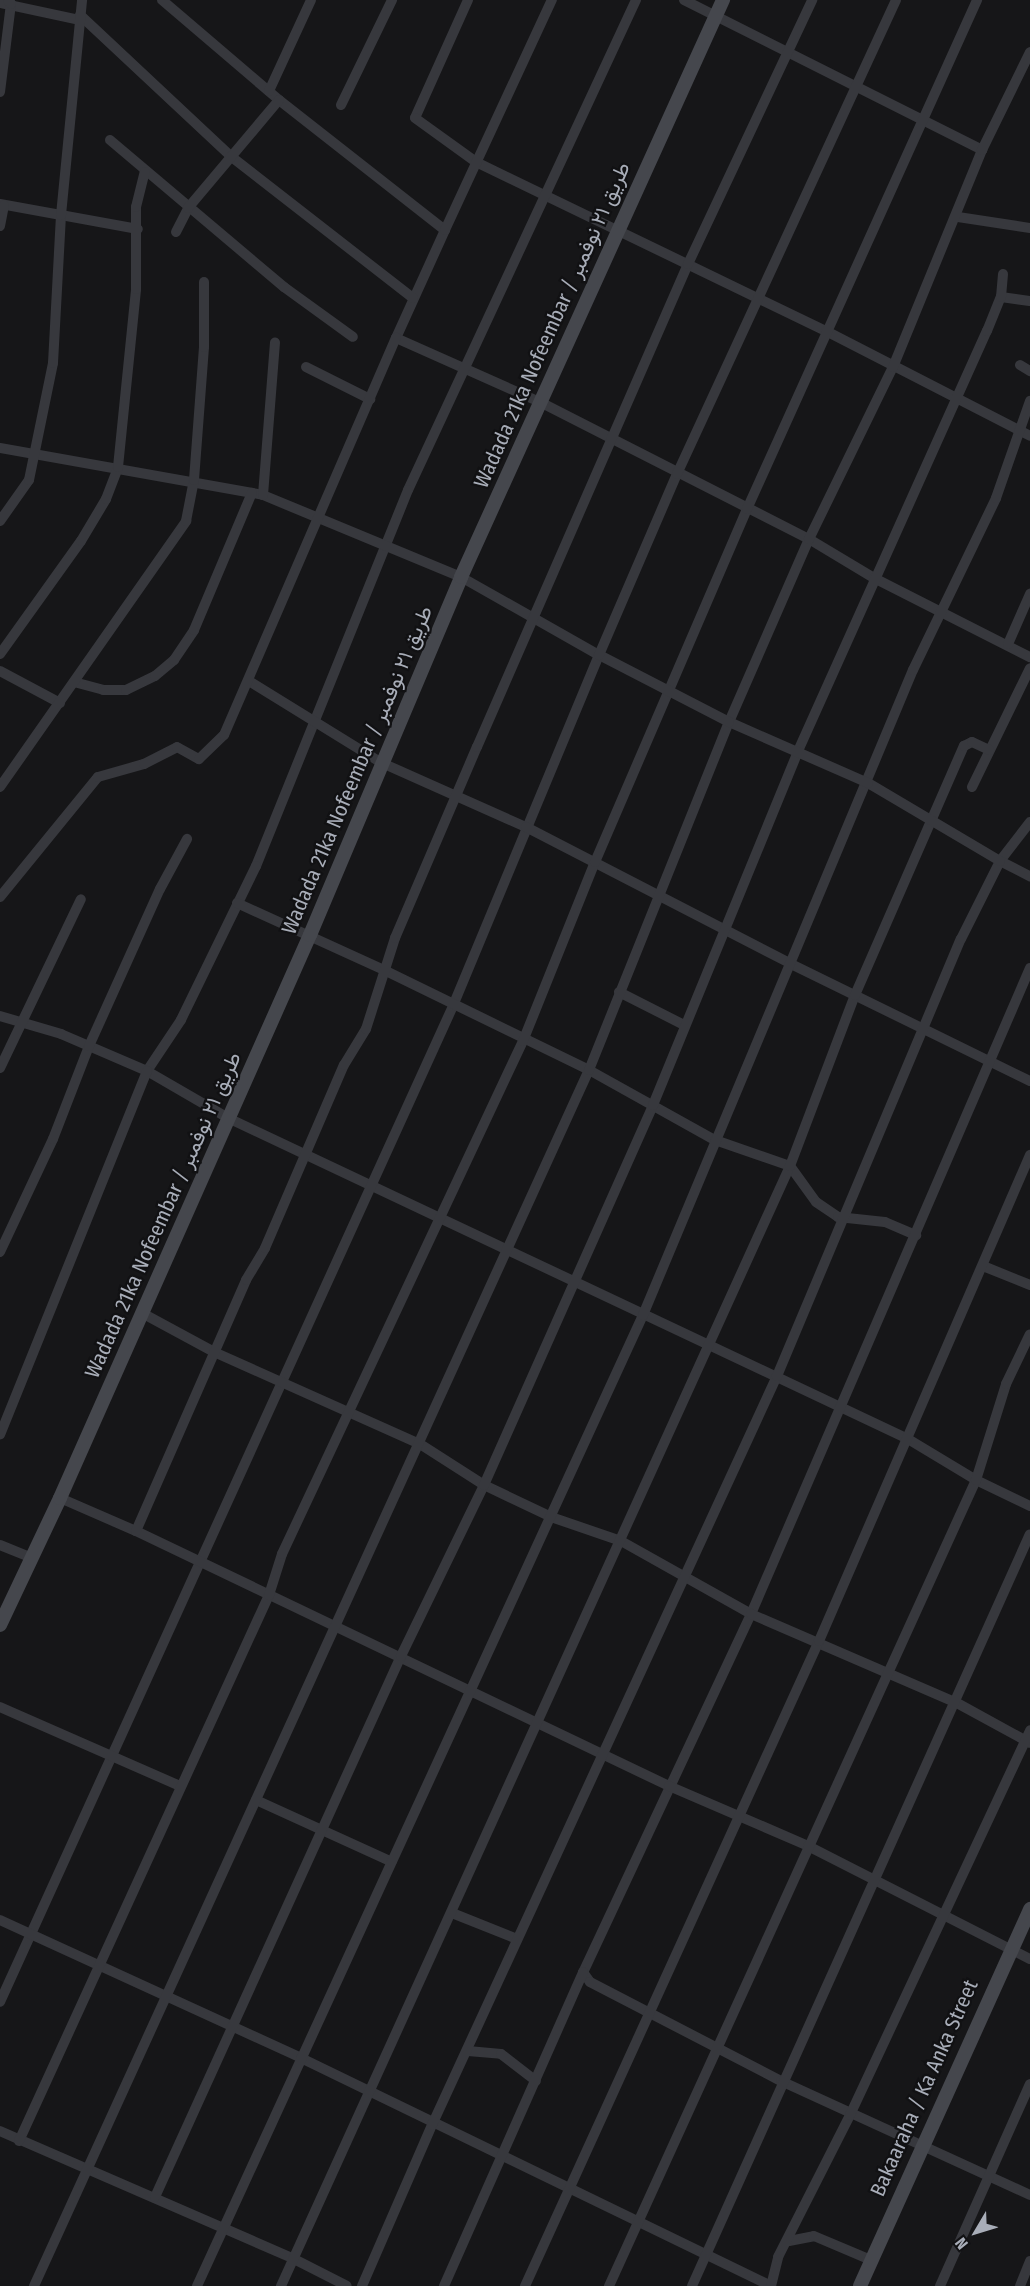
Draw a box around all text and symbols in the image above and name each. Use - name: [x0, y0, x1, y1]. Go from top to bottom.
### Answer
- street label: Wadada 21ka Nofeembar / طريق ٢١ نوفمبر: [468, 158, 636, 492]
- street label: Wadada 21ka Nofeembar / طريق ٢١ نوفمبر: [276, 602, 438, 938]
- street label: Wadada 21ka Nofeembar / طريق ٢١ نوفمبر: [79, 1048, 247, 1382]
- street label: Bakaaraha / Ka Anka Street: [865, 1976, 983, 2200]
- north arrow: [946, 2202, 1006, 2262]
- text: N: [951, 2234, 972, 2253]

